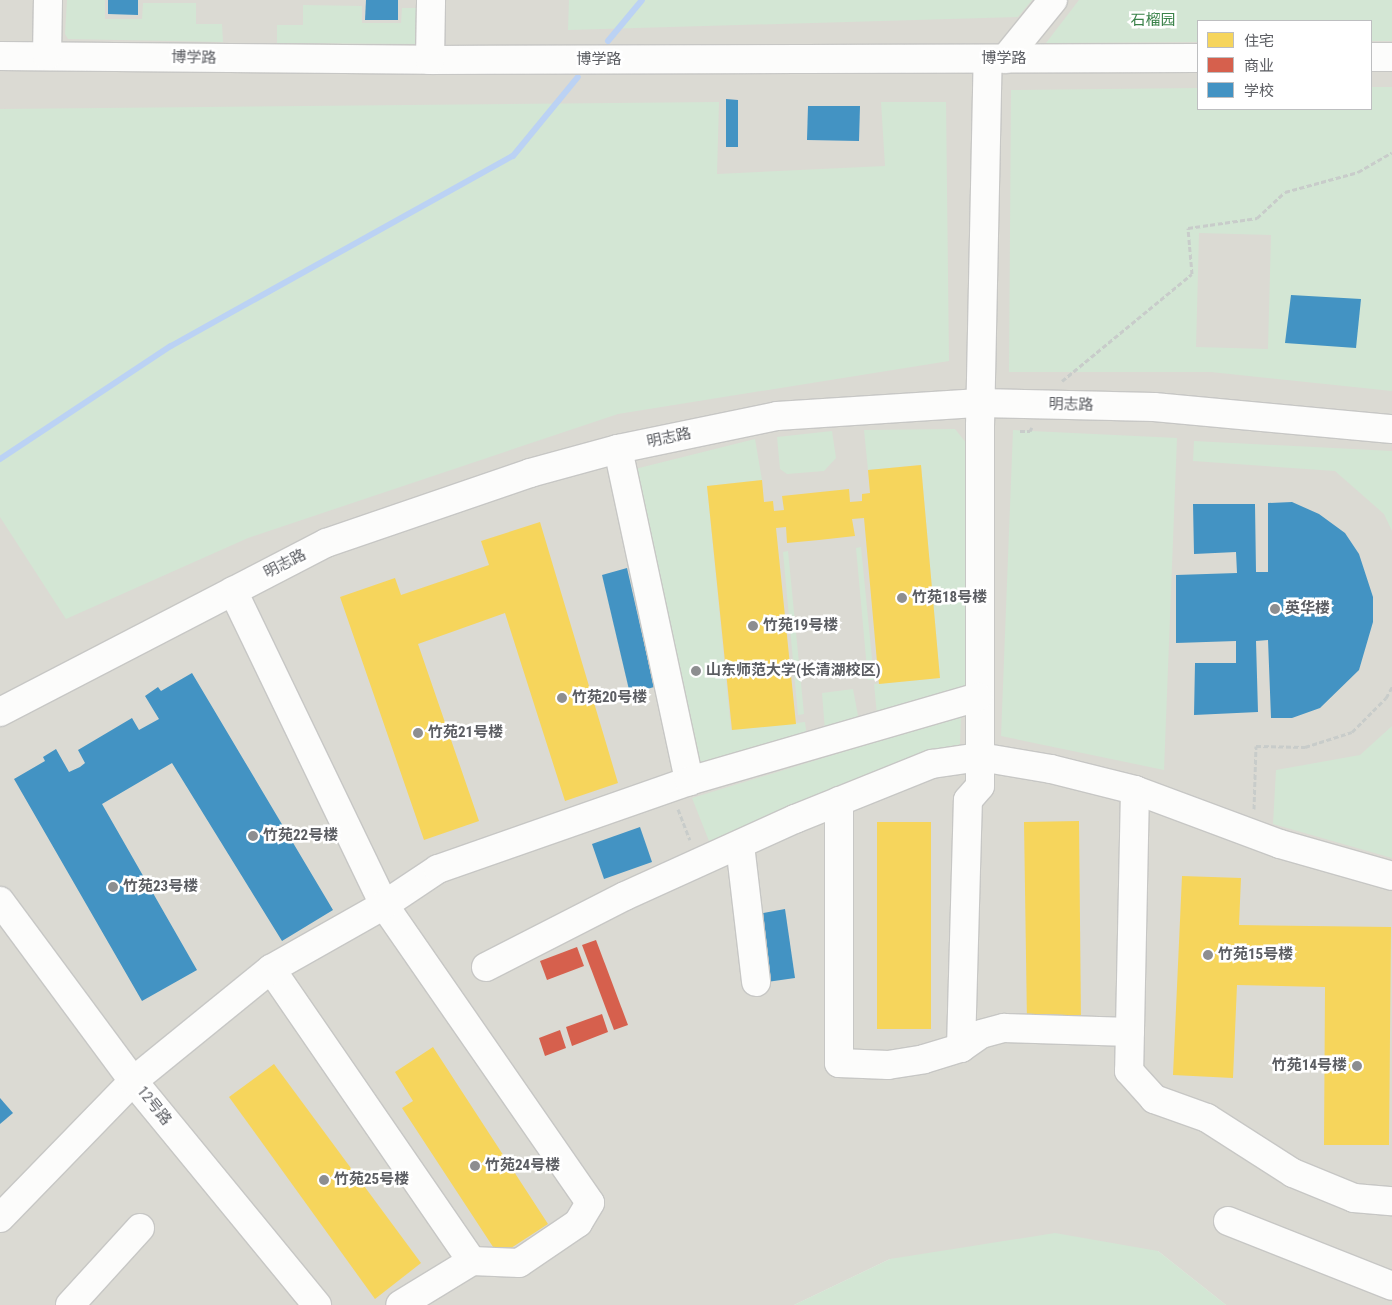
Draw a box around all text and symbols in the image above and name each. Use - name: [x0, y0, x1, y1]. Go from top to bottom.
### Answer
- park label: 石榴园: [1131, 12, 1175, 30]
- legend: [1197, 20, 1372, 110]
- text: 住宅: [1244, 32, 1274, 50]
- street label: 博学路: [171, 49, 217, 67]
- street label: 博学路: [982, 50, 1026, 68]
- street label: 博学路: [577, 51, 621, 69]
- text: 商业: [1244, 57, 1274, 75]
- text: 学校: [1244, 82, 1274, 100]
- street label: 明志路: [1048, 396, 1094, 414]
- street label: 明志路: [645, 425, 693, 451]
- street label: 明志路: [261, 546, 309, 582]
- place label: 竹苑18号楼: [912, 589, 987, 607]
- marker: 竹苑18号楼: [896, 592, 908, 604]
- place label: 英华楼: [1285, 600, 1330, 618]
- marker: 英华楼: [1269, 603, 1281, 615]
- place label: 竹苑19号楼: [763, 617, 838, 635]
- marker: 竹苑19号楼: [747, 620, 759, 632]
- place label: 山东师范大学(长清湖校区): [706, 662, 881, 680]
- marker: 山东师范大学(长清湖校区): [690, 665, 702, 677]
- place label: 竹苑20号楼: [572, 689, 647, 707]
- marker: 竹苑20号楼: [556, 692, 568, 704]
- place label: 竹苑21号楼: [428, 724, 503, 742]
- marker: 竹苑21号楼: [412, 727, 424, 739]
- place label: 竹苑22号楼: [263, 827, 338, 845]
- marker: 竹苑22号楼: [247, 830, 259, 842]
- place label: 竹苑23号楼: [123, 878, 198, 896]
- marker: 竹苑23号楼: [107, 881, 119, 893]
- place label: 竹苑15号楼: [1218, 946, 1293, 964]
- marker: 竹苑15号楼: [1202, 949, 1214, 961]
- place label: 竹苑14号楼: [1272, 1057, 1347, 1075]
- marker: 竹苑14号楼: [1351, 1060, 1363, 1072]
- street label: 12号路: [133, 1083, 175, 1129]
- place label: 竹苑24号楼: [485, 1157, 560, 1175]
- marker: 竹苑24号楼: [469, 1160, 481, 1172]
- place label: 竹苑25号楼: [334, 1171, 409, 1189]
- marker: 竹苑25号楼: [318, 1174, 330, 1186]

